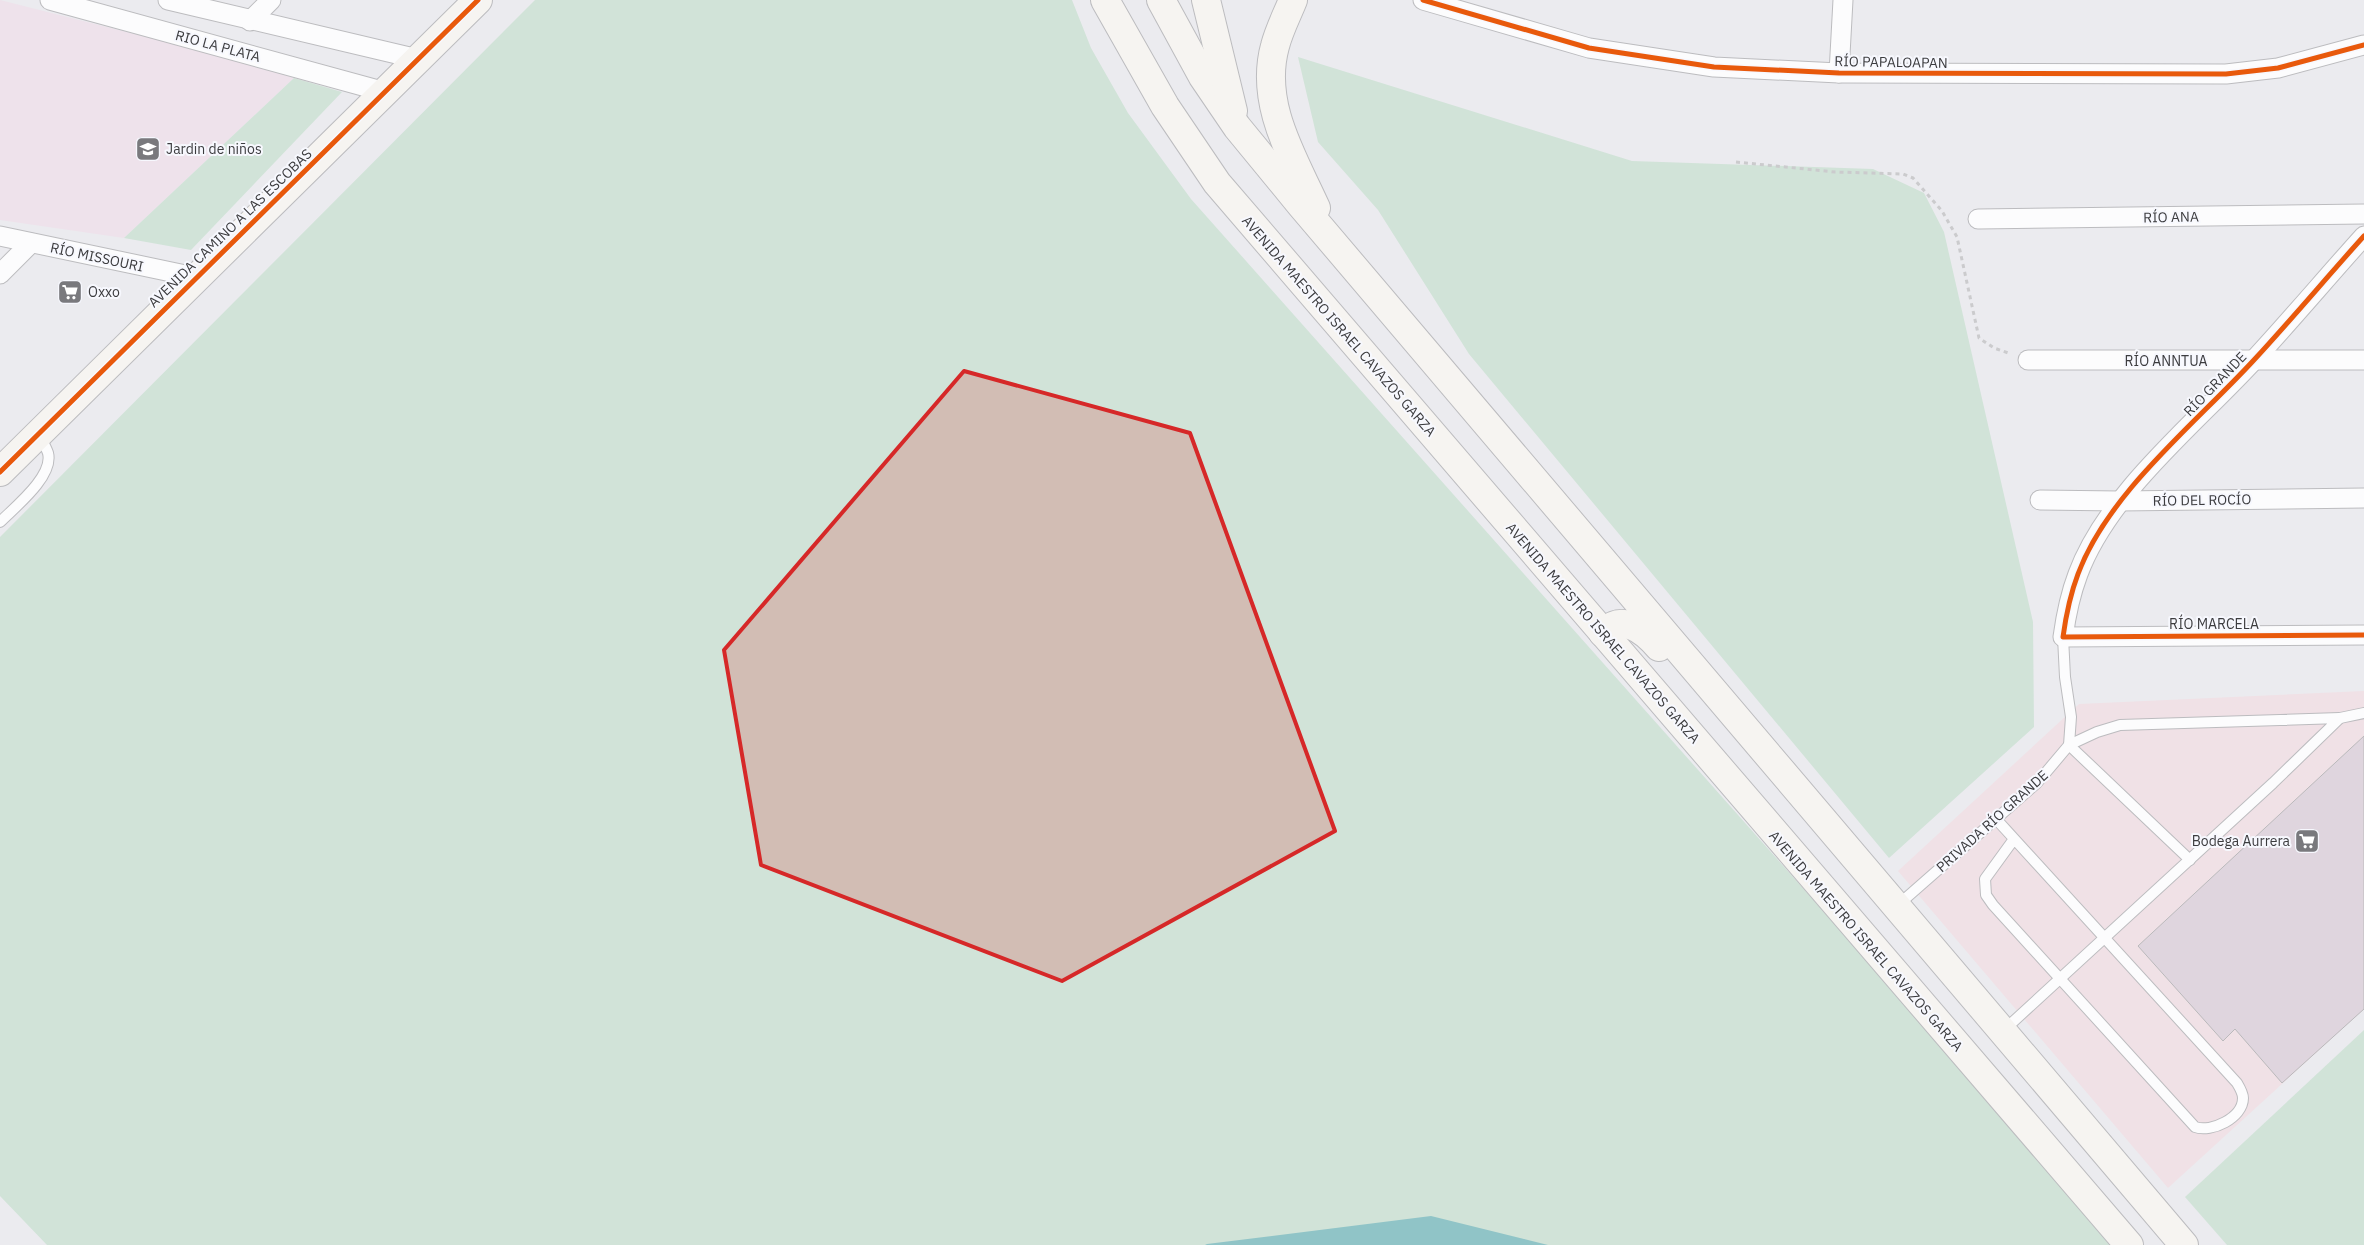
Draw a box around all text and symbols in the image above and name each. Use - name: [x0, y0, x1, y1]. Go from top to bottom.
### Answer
- street label: RIO LA PLATA: [174, 26, 262, 66]
- street label: RÍO PAPALOAPAN: [1834, 51, 1948, 72]
- school or university icon: Jardin de niños: [135, 136, 161, 162]
- place label: Jardin de niños: [166, 140, 262, 158]
- street label: AVENIDA CAMINO A LAS ESCOBAS: [144, 145, 316, 311]
- street label: RÍO ANA: [2143, 207, 2199, 226]
- street label: AVENIDA MAESTRO ISRAEL CAVAZOS GARZA: [1238, 212, 1440, 440]
- street label: RÍO MISSOURI: [49, 237, 145, 276]
- supermarket icon: Oxxo: [57, 279, 83, 305]
- place label: Oxxo: [88, 283, 120, 301]
- street label: RÍO GRANDE: [2179, 347, 2250, 420]
- street label: RÍO ANNTUA: [2125, 351, 2207, 370]
- street label: RÍO DEL ROCÍO: [2153, 489, 2252, 510]
- street label: AVENIDA MAESTRO ISRAEL CAVAZOS GARZA: [1502, 519, 1704, 747]
- street label: RÍO MARCELA: [2169, 614, 2259, 633]
- street label: PRIVADA RÍO GRANDE: [1932, 765, 2052, 876]
- street label: AVENIDA MAESTRO ISRAEL CAVAZOS GARZA: [1765, 827, 1967, 1055]
- supermarket icon: Bodega Aurrera: [2294, 828, 2320, 854]
- place label: Bodega Aurrera: [2192, 832, 2291, 850]

